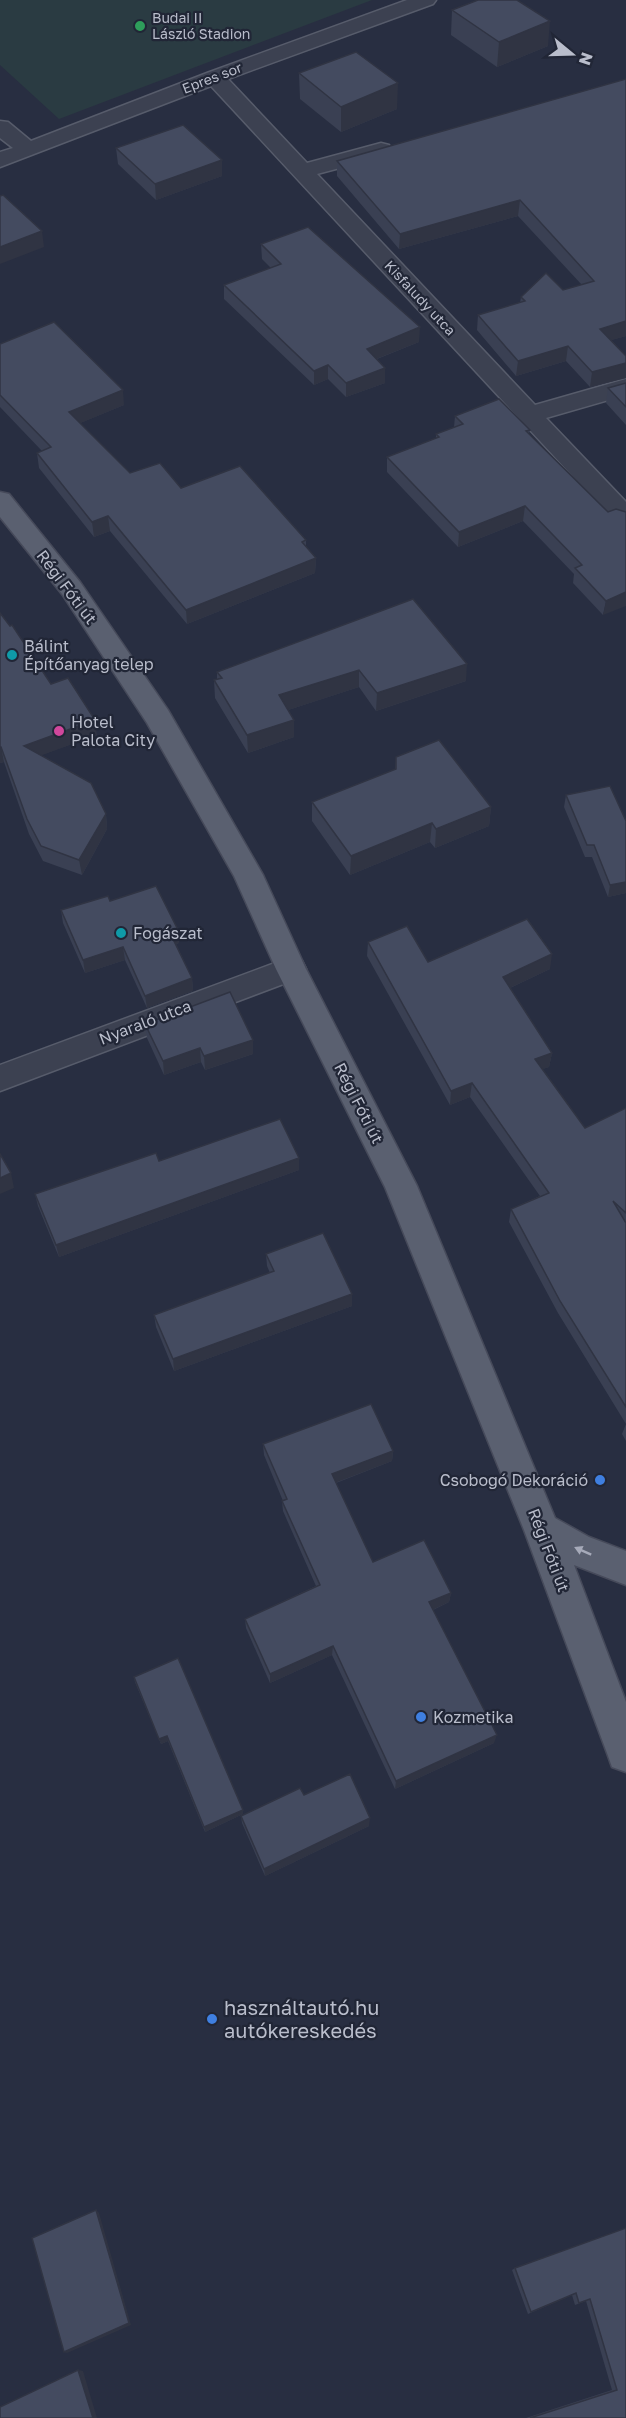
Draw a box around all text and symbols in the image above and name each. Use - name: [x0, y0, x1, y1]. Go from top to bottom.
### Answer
- place label: Budai II László Stadion: [152, 9, 250, 42]
- marker: Budai II László Stadion: [133, 19, 147, 33]
- north arrow: [542, 24, 602, 84]
- text: N: [575, 50, 598, 68]
- street label: Epres sor: [179, 58, 245, 97]
- street label: Kisfaludy utca: [381, 257, 459, 339]
- street label: Régi Fóti út: [33, 546, 101, 628]
- place label: Bálint Építőanyag telep: [24, 636, 154, 674]
- marker: Bálint Építőanyag telep: [5, 648, 19, 662]
- place label: Hotel Palota City: [71, 712, 155, 750]
- marker: Hotel Palota City: [52, 724, 66, 738]
- place label: Fogászat: [133, 923, 203, 943]
- marker: Fogászat: [114, 926, 128, 940]
- street label: Nyaraló utca: [96, 995, 194, 1049]
- street label: Régi Fóti út: [330, 1059, 388, 1147]
- place label: Csobogó Dekoráció: [440, 1470, 588, 1490]
- marker: Csobogó Dekoráció: [593, 1473, 607, 1487]
- street label: Régi Fóti út: [524, 1505, 574, 1595]
- one-way arrow: [574, 1546, 592, 1556]
- place label: Kozmetika: [433, 1707, 514, 1727]
- marker: Kozmetika: [414, 1710, 428, 1724]
- place label: használtautó.hu autókereskedés: [224, 1995, 379, 2042]
- marker: használtautó.hu autókereskedés: [205, 2012, 219, 2026]

